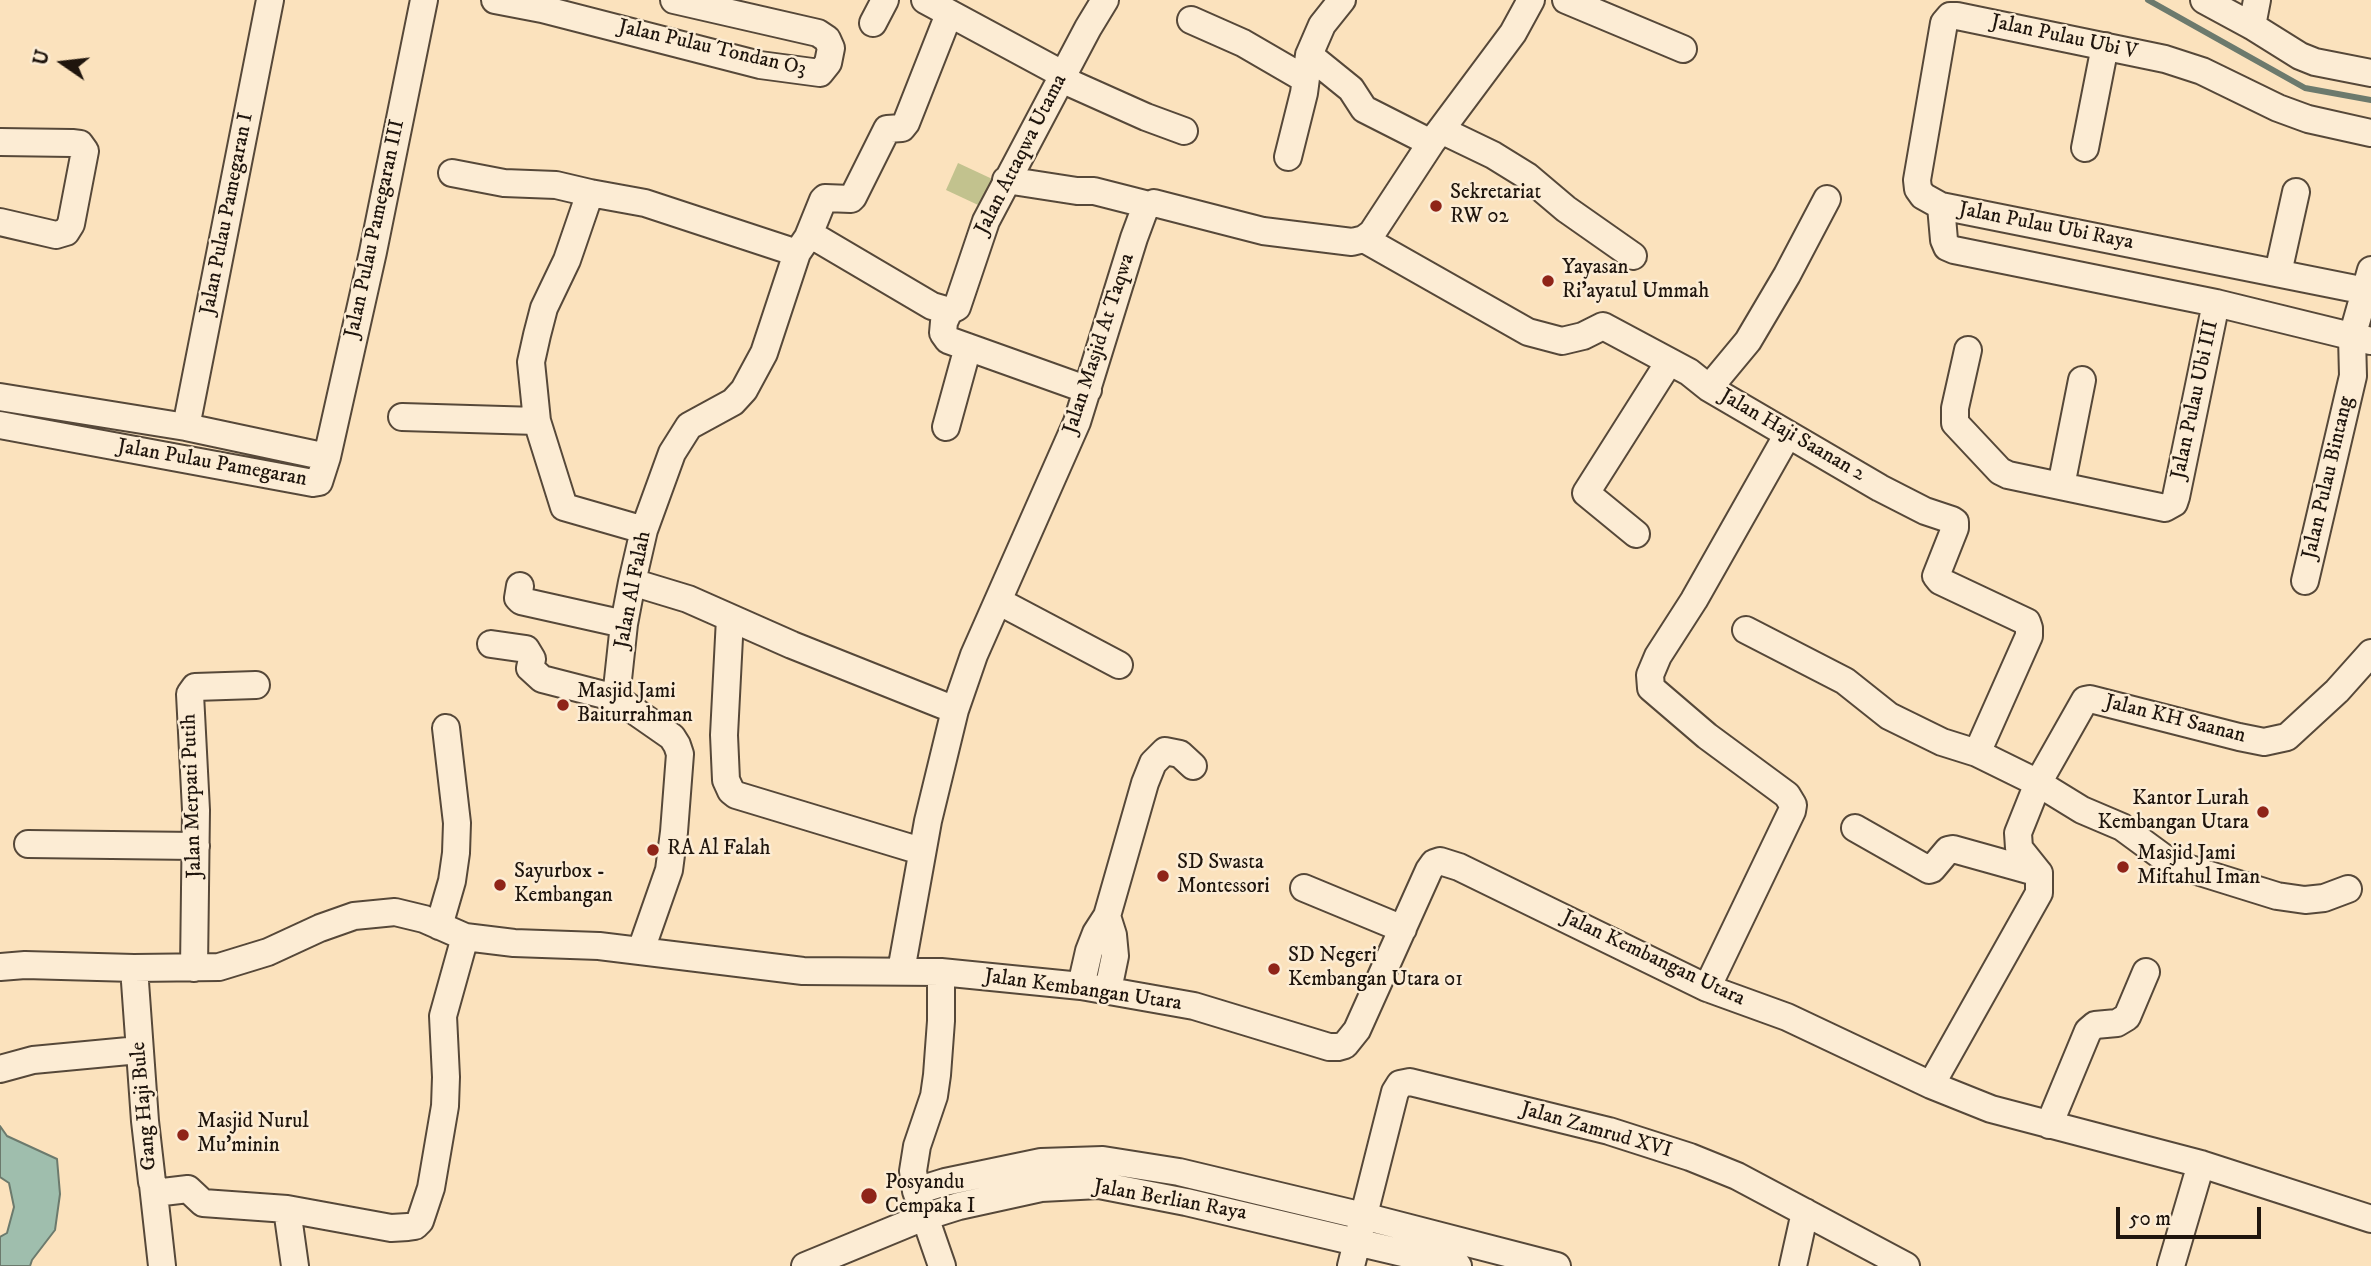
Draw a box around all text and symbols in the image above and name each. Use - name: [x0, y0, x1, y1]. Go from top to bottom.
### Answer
- street label: Jalan Pulau Ubi V: [1988, 10, 2140, 66]
- street label: Jalan Pulau Tondan O3: [616, 15, 808, 83]
- north arrow: [28, 28, 98, 98]
- text: U: [29, 48, 55, 68]
- street label: Jalan Attaqwa Utama: [971, 71, 1073, 239]
- street label: Jalan Pulau Pamegaran I: [196, 111, 260, 317]
- street label: Jalan Pulau Pamegaran III: [341, 118, 411, 340]
- place label: Sekretariat RW 02: [1450, 181, 1541, 231]
- marker: Sekretariat RW 02: [1428, 198, 1444, 214]
- street label: Jalan Pulau Ubi Raya: [1957, 198, 2135, 256]
- street label: Jalan Masjid At Taqwa: [1059, 251, 1141, 437]
- place label: Yayasan Ri'ayatul Ummah: [1562, 256, 1709, 306]
- marker: Yayasan Ri'ayatul Ummah: [1540, 273, 1556, 289]
- street label: Jalan Pulau Ubi III: [2167, 318, 2225, 482]
- street label: Jalan Haji Saanan 2: [1715, 384, 1869, 488]
- street label: Jalan Pulau Bintang: [2298, 394, 2360, 562]
- street label: Jalan Pulau Pamegaran: [115, 435, 309, 493]
- street label: Jalan Al Falah: [610, 529, 658, 651]
- place label: Masjid Jami Baiturrahman: [577, 680, 693, 730]
- street label: Jalan KH Saanan: [2102, 690, 2248, 750]
- marker: Masjid Jami Baiturrahman: [555, 697, 571, 713]
- street label: Jalan Merpati Putih: [178, 713, 208, 879]
- place label: Kantor Lurah Kembangan Utara: [2098, 787, 2249, 837]
- marker: Kantor Lurah Kembangan Utara: [2255, 804, 2271, 820]
- place label: RA Al Falah: [667, 837, 770, 863]
- marker: RA Al Falah: [645, 842, 661, 858]
- place label: Masjid Jami Miftahul Iman: [2137, 842, 2260, 892]
- place label: SD Swasta Montessori: [1177, 851, 1270, 901]
- marker: Masjid Jami Miftahul Iman: [2115, 859, 2131, 875]
- place label: Sayurbox - Kembangan: [514, 860, 613, 910]
- marker: SD Swasta Montessori: [1155, 868, 1171, 884]
- marker: Sayurbox - Kembangan: [492, 877, 508, 893]
- street label: Jalan Kembangan Utara: [1557, 906, 1749, 1012]
- place label: SD Negeri Kembangan Utara 01: [1288, 944, 1463, 994]
- marker: SD Negeri Kembangan Utara 01: [1266, 961, 1282, 977]
- street label: Jalan Kembangan Utara: [983, 965, 1183, 1017]
- street label: Gang Haji Bule: [127, 1041, 163, 1171]
- street label: Jalan Zamrud XVI: [1518, 1097, 1674, 1165]
- place label: Masjid Nurul Mu'minin: [197, 1110, 309, 1160]
- marker: Masjid Nurul Mu'minin: [175, 1127, 191, 1143]
- place label: Posyandu Cempaka I: [885, 1171, 975, 1221]
- street label: Jalan Berlian Raya: [1091, 1175, 1249, 1227]
- marker: Posyandu Cempaka I: [859, 1186, 879, 1206]
- scale bar: [2119, 1192, 2264, 1236]
- text: 50 m: [2129, 1206, 2171, 1232]

